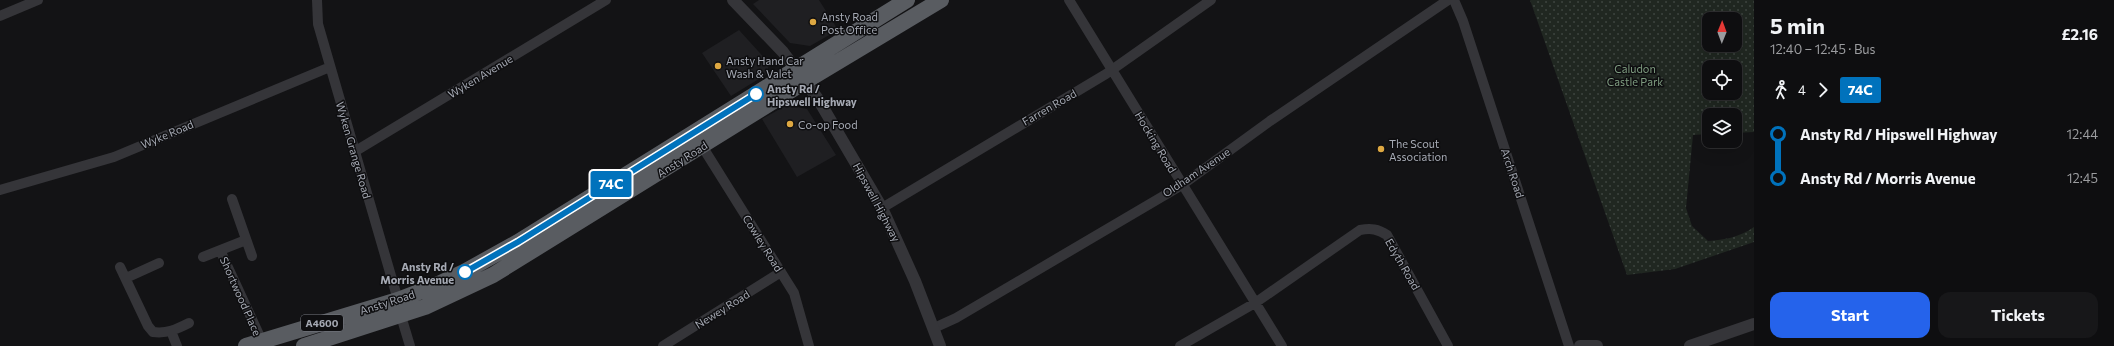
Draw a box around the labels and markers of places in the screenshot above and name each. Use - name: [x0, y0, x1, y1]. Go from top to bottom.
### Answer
- place label: Ansty Road Post Office: [821, 10, 878, 36]
- marker: Ansty Road Post Office: [808, 17, 818, 27]
- place label: Ansty Hand Car Wash & Valet: [726, 54, 804, 80]
- marker: Ansty Hand Car Wash & Valet: [713, 61, 723, 71]
- place label: Ansty Rd / Hipswell Highway: [767, 82, 857, 108]
- marker: Ansty Rd / Hipswell Highway: [748, 86, 764, 102]
- place label: Co-op Food: [798, 118, 858, 131]
- marker: Co-op Food: [785, 119, 795, 129]
- place label: The Scout Association: [1389, 137, 1447, 163]
- marker: The Scout Association: [1376, 144, 1386, 154]
- place label: Ansty Rd / Morris Avenue: [380, 260, 454, 286]
- marker: Ansty Rd / Morris Avenue: [457, 264, 473, 280]

